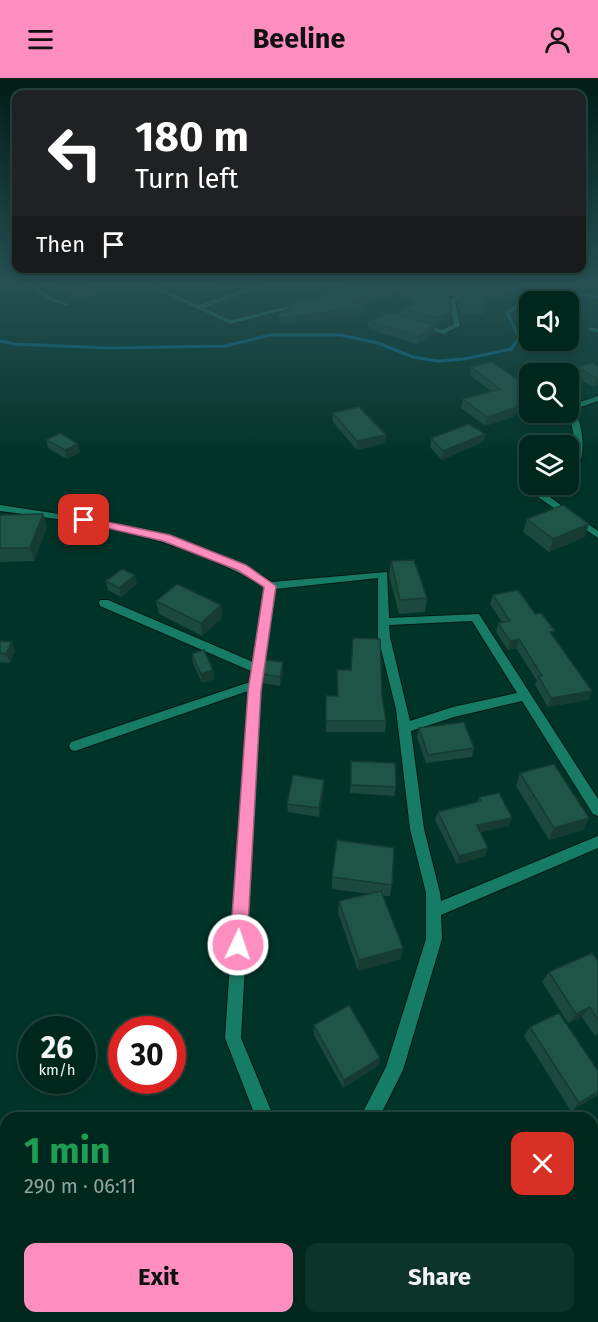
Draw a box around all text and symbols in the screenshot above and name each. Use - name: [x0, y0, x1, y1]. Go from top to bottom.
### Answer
- icon: menu: [24, 23, 57, 56]
- text: Beeline: [253, 23, 345, 55]
- icon: person: [541, 23, 574, 56]
- text: 180 m: [135, 112, 249, 162]
- icon: left: [36, 114, 114, 192]
- text: Turn left: [135, 163, 238, 195]
- icon: arrive: [97, 228, 130, 261]
- text: Then: [36, 231, 85, 258]
- map controls: [519, 291, 579, 495]
- button: sound: [519, 291, 579, 351]
- button: search: [519, 363, 579, 423]
- button: layers: [519, 435, 579, 495]
- pin: [58, 494, 109, 545]
- icon: arrive: [67, 503, 100, 536]
- position arrow: [206, 913, 270, 977]
- speed limit sign: 30: [108, 1016, 186, 1094]
- text: 26: [41, 1030, 73, 1066]
- text: km/h: [38, 1061, 76, 1079]
- text: 1 min: [24, 1129, 111, 1173]
- button: close: [511, 1132, 574, 1195]
- text: 290 m · 06:11: [24, 1174, 136, 1198]
- button: Exit: [24, 1243, 293, 1312]
- button: Share: [305, 1243, 574, 1312]

